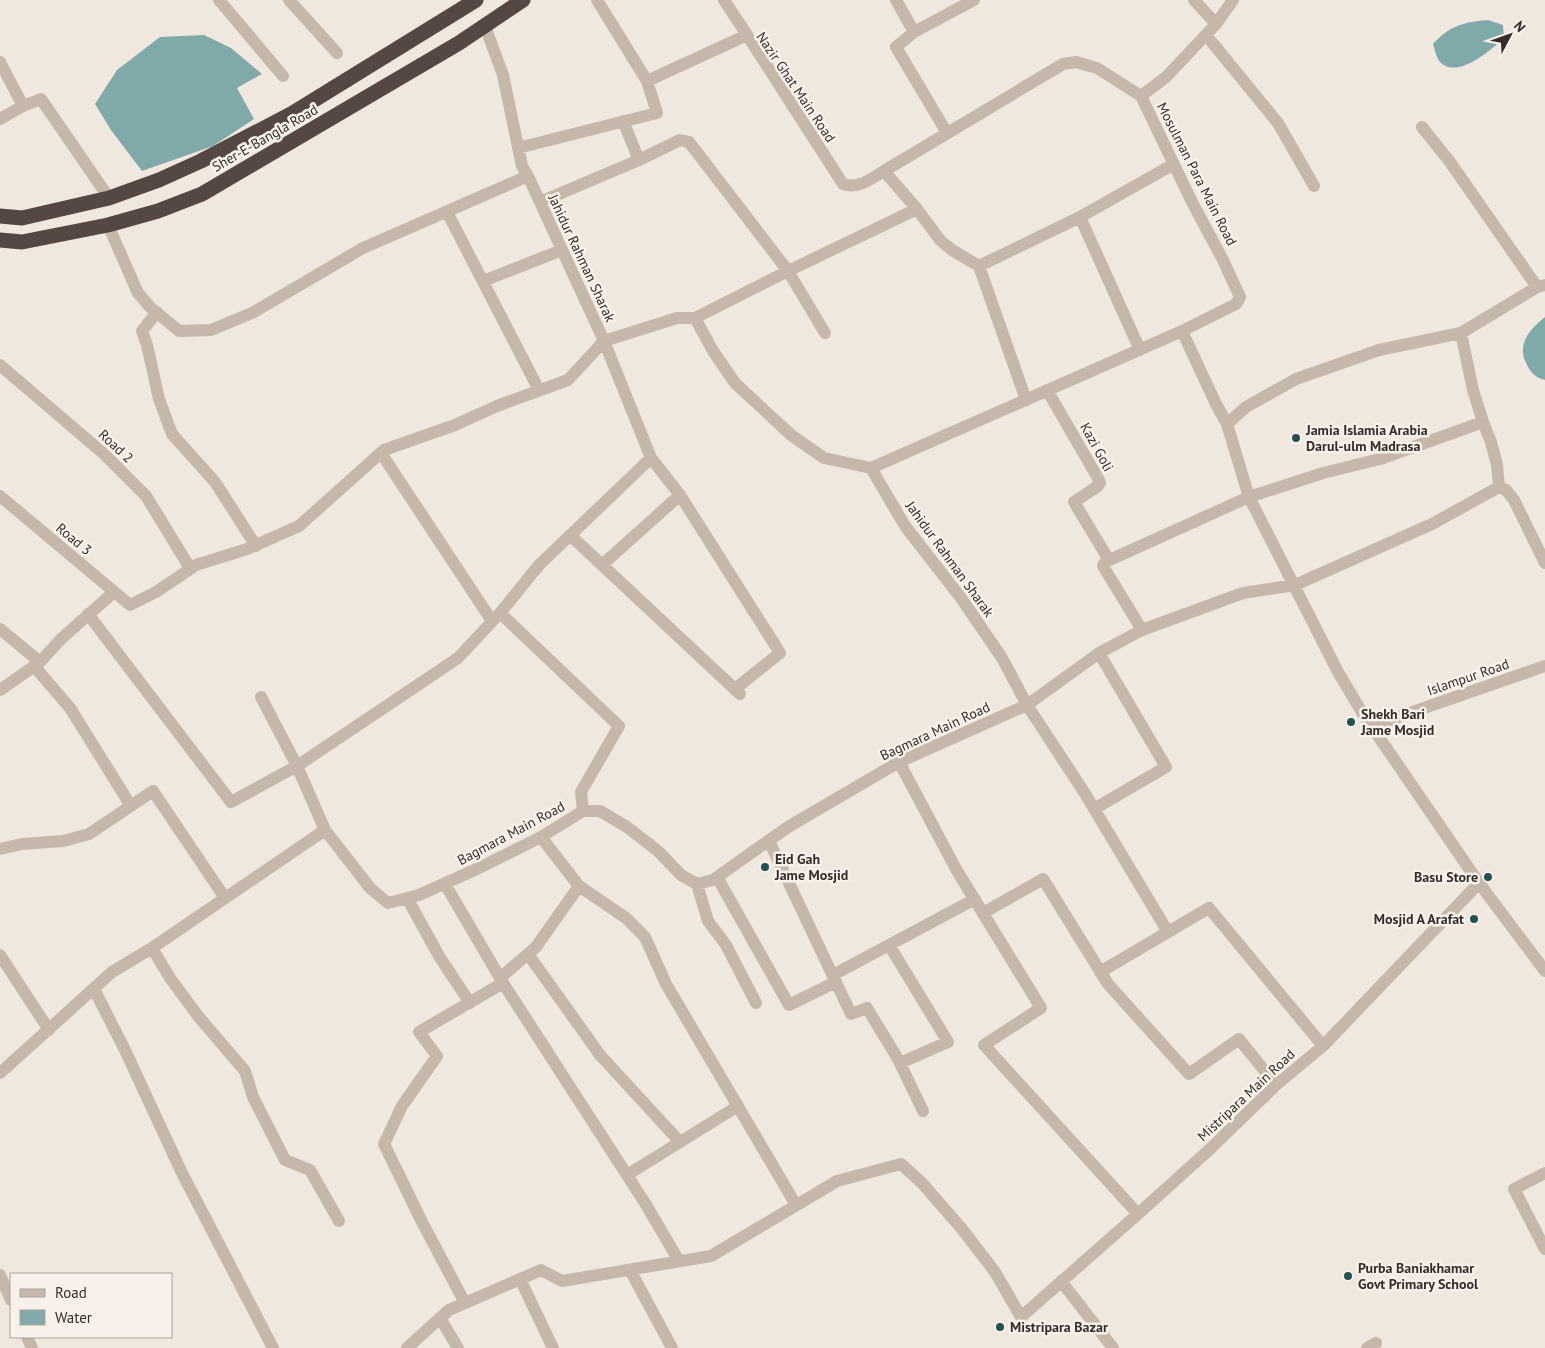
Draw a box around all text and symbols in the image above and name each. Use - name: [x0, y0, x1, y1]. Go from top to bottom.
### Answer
- north arrow: [1485, 10, 1535, 60]
- text: N: [1510, 17, 1530, 36]
- street label: Nazir Ghat Main Road: [752, 28, 840, 146]
- street label: Mosulman Para Main Road: [1153, 99, 1241, 249]
- street label: Sher-E-Bangla Road: [209, 100, 321, 176]
- street label: Jahidur Rahman Sharak: [544, 190, 620, 325]
- street label: Kazi Goli: [1076, 420, 1118, 474]
- place label: Jamia Islamia Arabia Darul-ulm Madrasa: [1305, 421, 1428, 455]
- street label: Road 2: [95, 425, 137, 467]
- marker: Jamia Islamia Arabia Darul-ulm Madrasa: [1290, 432, 1302, 444]
- street label: Jahidur Rahman Sharak: [901, 497, 998, 621]
- street label: Road 3: [53, 519, 95, 559]
- street label: Islampur Road: [1425, 655, 1511, 699]
- street label: Bagmara Main Road: [877, 698, 993, 764]
- place label: Shekh Bari Jame Mosjid: [1360, 705, 1434, 739]
- marker: Shekh Bari Jame Mosjid: [1345, 716, 1357, 728]
- street label: Bagmara Main Road: [454, 797, 568, 869]
- place label: Eid Gah Jame Mosjid: [774, 850, 848, 884]
- marker: Eid Gah Jame Mosjid: [759, 861, 771, 873]
- place label: Basu Store: [1414, 868, 1478, 886]
- marker: Basu Store: [1482, 871, 1494, 883]
- place label: Mosjid A Arafat: [1374, 910, 1464, 928]
- marker: Mosjid A Arafat: [1468, 913, 1480, 925]
- street label: Mistripara Main Road: [1194, 1045, 1298, 1145]
- place label: Purba Baniakhamar Govt Primary School: [1358, 1259, 1479, 1293]
- marker: Purba Baniakhamar Govt Primary School: [1342, 1270, 1354, 1282]
- legend: [10, 1273, 172, 1338]
- text: Road: [55, 1283, 87, 1302]
- text: Water: [55, 1308, 92, 1327]
- place label: Mistripara Bazar: [1010, 1318, 1108, 1336]
- marker: Mistripara Bazar: [994, 1321, 1006, 1333]

